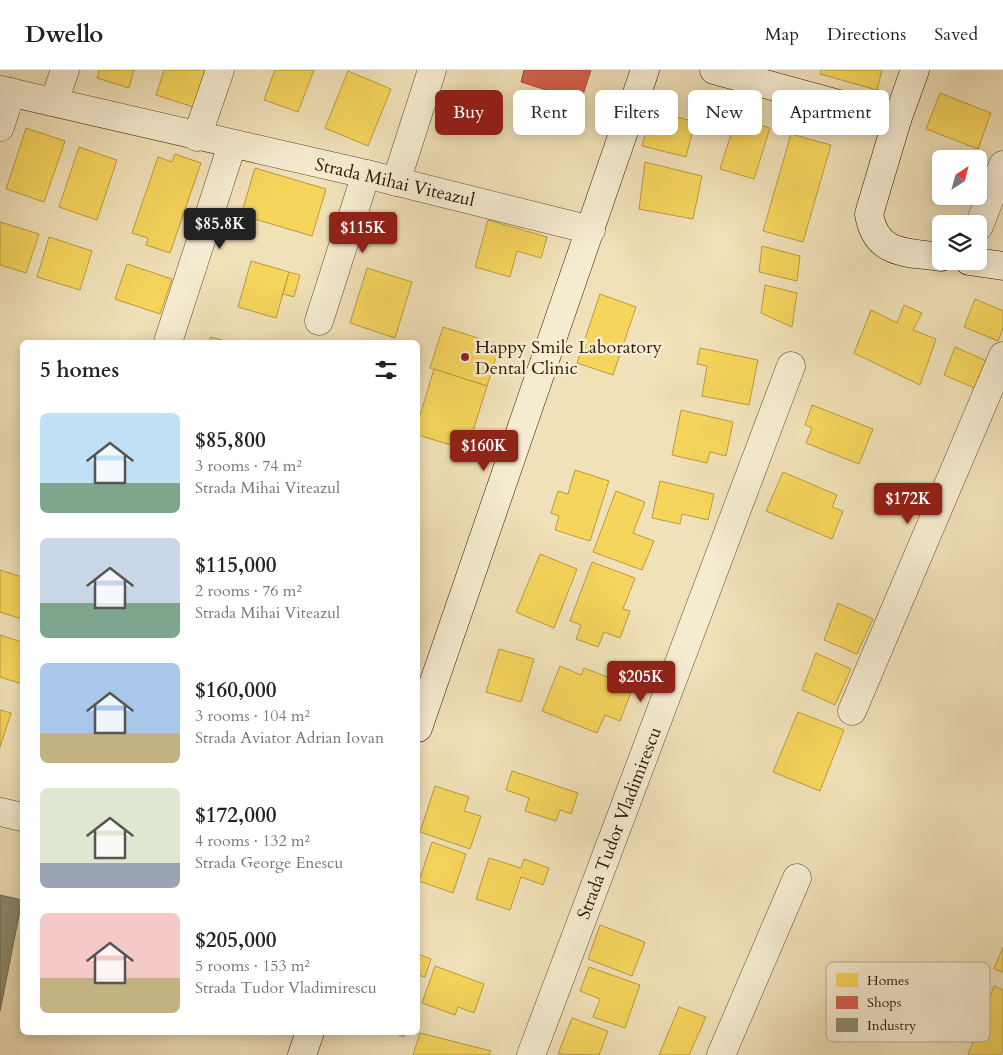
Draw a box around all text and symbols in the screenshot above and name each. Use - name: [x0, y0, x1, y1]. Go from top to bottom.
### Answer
- text: Dwello: [25, 18, 103, 51]
- text: Map: [765, 22, 799, 47]
- text: Directions: [827, 22, 906, 47]
- text: Saved: [934, 22, 978, 47]
- chip: Buy: [435, 90, 503, 135]
- chip: Rent: [513, 90, 585, 135]
- chip: Filters: [595, 90, 678, 135]
- chip: New: [688, 90, 762, 135]
- chip: Apartment: [772, 90, 889, 135]
- north arrow: [932, 150, 988, 205]
- map controls: [932, 150, 987, 270]
- street label: Strada Mihai Viteazul: [313, 152, 478, 213]
- pin: $85.8K: [179, 208, 261, 250]
- pin: $115K: [328, 212, 398, 254]
- text: $85.8K: [195, 213, 245, 235]
- button: layers: [932, 215, 987, 270]
- text: $115K: [340, 217, 386, 239]
- place label: Happy Smile Laboratory Dental Clinic: [475, 335, 663, 381]
- marker: Happy Smile Laboratory Dental Clinic: [459, 351, 471, 363]
- text: 5 homes: [40, 356, 119, 385]
- icon: filters: [372, 356, 400, 384]
- text: $85,800: [195, 426, 266, 455]
- pin: $160K: [449, 430, 519, 472]
- icon: home: [80, 433, 140, 493]
- text: $160K: [461, 435, 507, 457]
- text: 3 rooms · 74 m²: [195, 455, 302, 477]
- text: Strada Mihai Viteazul: [195, 477, 340, 499]
- pin: $172K: [873, 482, 943, 525]
- text: $172K: [885, 488, 931, 510]
- text: $115,000: [195, 551, 276, 580]
- icon: home: [80, 558, 140, 618]
- text: 2 rooms · 76 m²: [195, 580, 302, 602]
- text: Strada Mihai Viteazul: [195, 602, 340, 624]
- pin: $205K: [606, 660, 676, 703]
- text: $205K: [618, 666, 664, 688]
- text: $160,000: [195, 676, 276, 705]
- icon: home: [80, 683, 140, 743]
- text: 3 rooms · 104 m²: [195, 705, 310, 727]
- street label: Strada Tudor Vladimirescu: [571, 723, 668, 923]
- text: Strada Aviator Adrian Iovan: [195, 727, 384, 749]
- text: $172,000: [195, 801, 276, 830]
- icon: home: [80, 808, 140, 868]
- text: 4 rooms · 132 m²: [195, 830, 310, 852]
- text: Strada George Enescu: [195, 852, 343, 874]
- text: $205,000: [195, 926, 276, 955]
- icon: home: [80, 933, 140, 993]
- text: 5 rooms · 153 m²: [195, 955, 310, 977]
- legend: [826, 962, 990, 1042]
- text: Homes: [867, 971, 909, 990]
- text: Strada Tudor Vladimirescu: [195, 977, 377, 999]
- text: Shops: [867, 993, 902, 1012]
- text: Industry: [867, 1016, 917, 1035]

